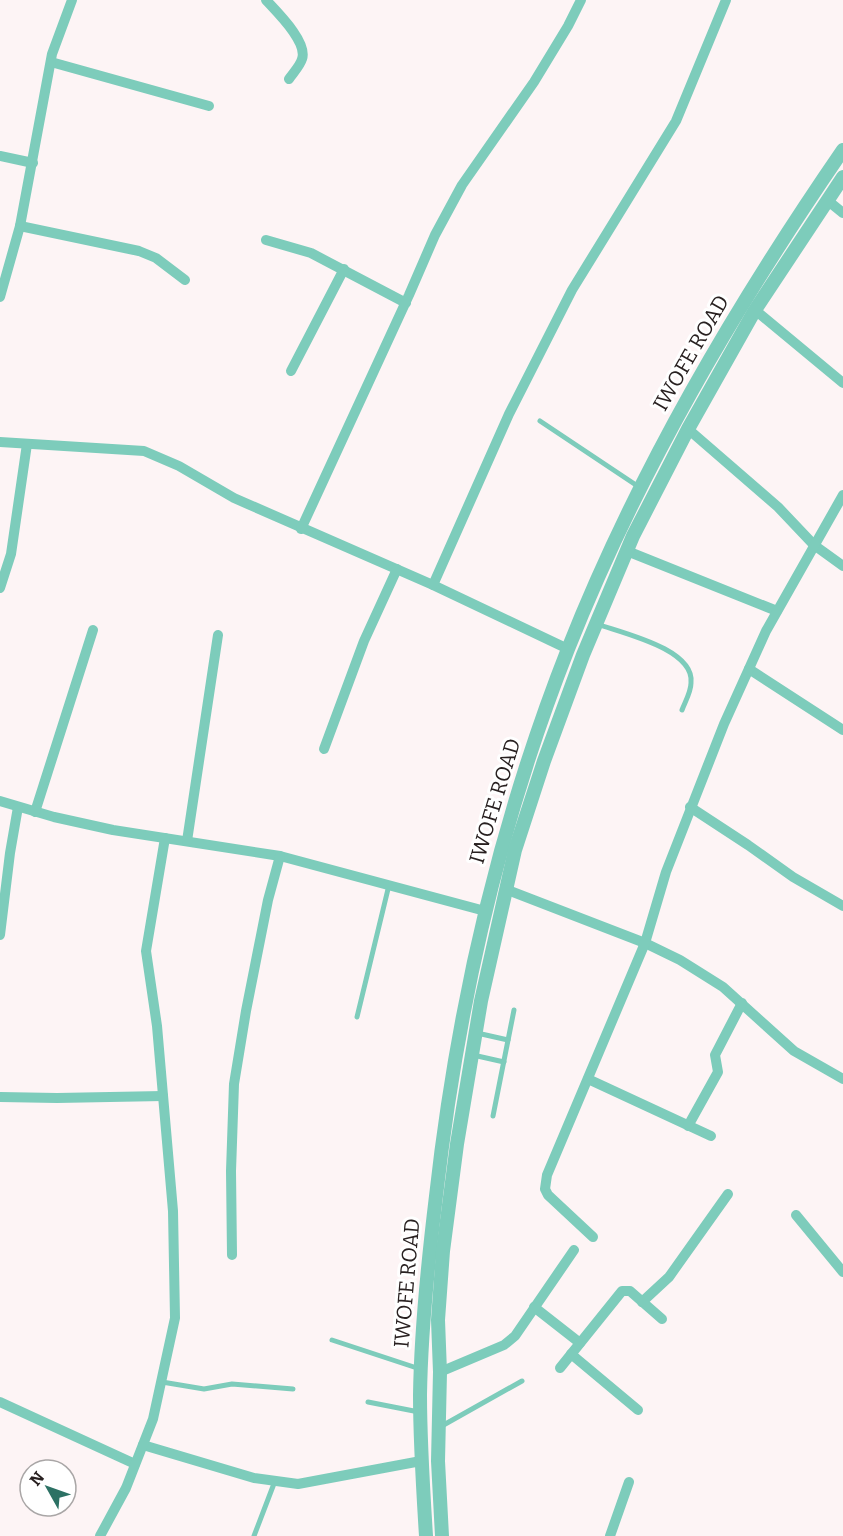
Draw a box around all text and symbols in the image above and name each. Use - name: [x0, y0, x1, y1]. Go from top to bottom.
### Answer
- street label: IWOFE ROAD: [647, 290, 735, 416]
- street label: IWOFE ROAD: [464, 735, 526, 867]
- street label: IWOFE ROAD: [388, 1217, 426, 1349]
- north arrow: [18, 1458, 78, 1518]
- text: N: [26, 1468, 48, 1490]

